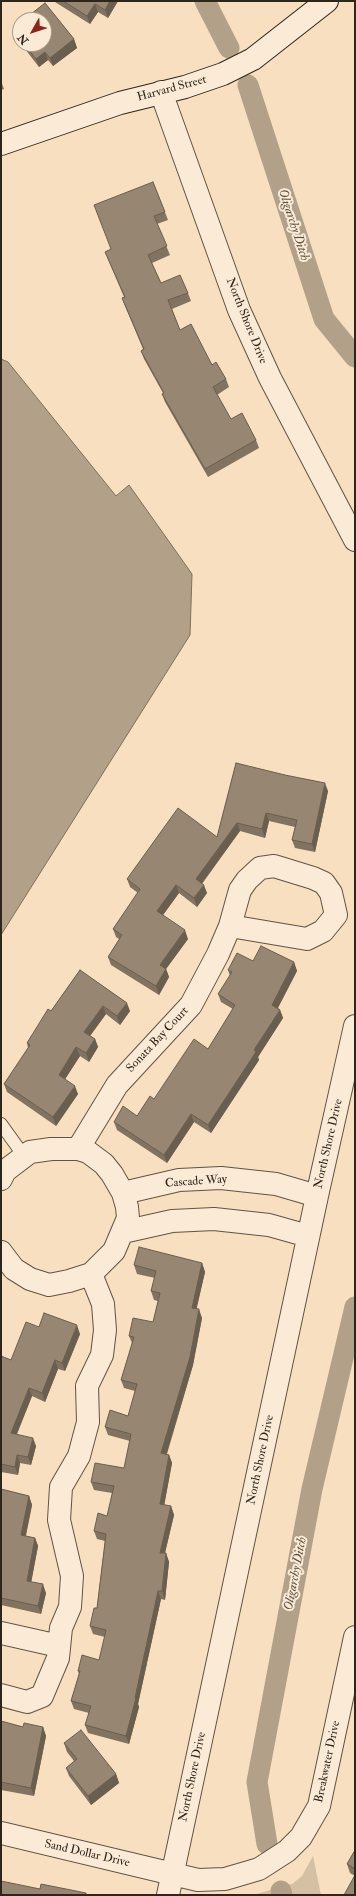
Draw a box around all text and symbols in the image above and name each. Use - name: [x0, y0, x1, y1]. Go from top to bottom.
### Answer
- north arrow: [12, 12, 52, 52]
- text: N: [15, 31, 31, 47]
- street label: Harvard Street: [136, 73, 208, 105]
- water label: Oligarchy Ditch: [274, 187, 312, 263]
- street label: North Shore Drive: [222, 276, 270, 366]
- street label: Sonata Bay Court: [124, 1004, 192, 1076]
- street label: North Shore Drive: [312, 1098, 346, 1190]
- street label: Cascade Way: [164, 1173, 228, 1191]
- street label: North Shore Drive: [244, 1414, 278, 1506]
- water label: Oligarchy Ditch: [281, 1536, 311, 1612]
- street label: Breakwater Drive: [312, 1720, 344, 1804]
- street label: North Shore Drive: [176, 1731, 210, 1823]
- street label: Sand Dollar Drive: [43, 1837, 131, 1871]

